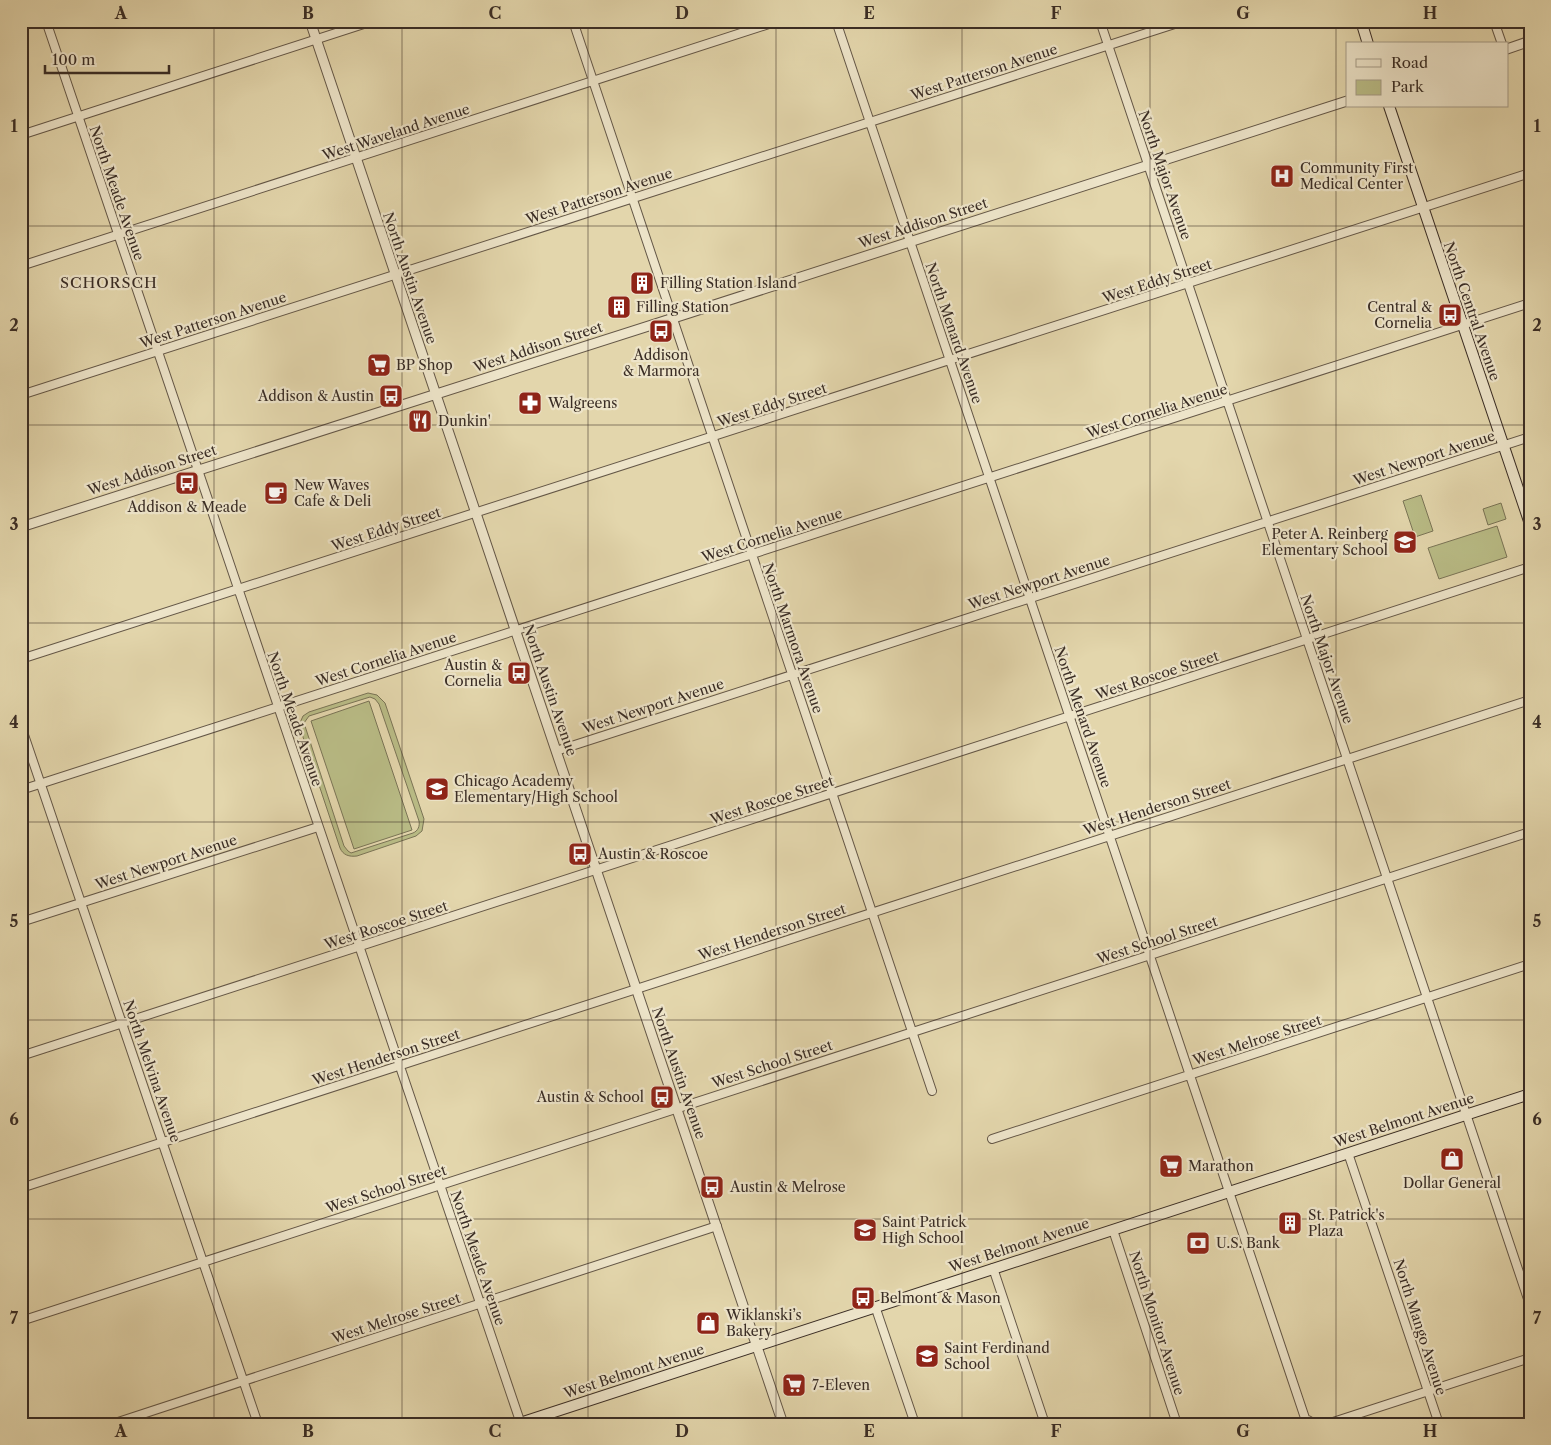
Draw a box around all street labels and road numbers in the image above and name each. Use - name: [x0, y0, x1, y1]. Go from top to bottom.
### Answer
- street label: West Patterson Avenue: [907, 40, 1060, 105]
- street label: West Waveland Avenue: [319, 100, 472, 165]
- street label: North Major Avenue: [1134, 108, 1196, 242]
- street label: North Meade Avenue: [85, 123, 149, 263]
- street label: West Patterson Avenue: [522, 164, 675, 229]
- street label: West Addison Street: [855, 194, 990, 253]
- street label: North Austin Avenue: [379, 210, 441, 346]
- street label: North Central Avenue: [1440, 239, 1504, 383]
- street label: West Eddy Street: [1099, 255, 1214, 307]
- street label: North Menard Avenue: [921, 260, 987, 406]
- street label: West Patterson Avenue: [136, 288, 289, 353]
- street label: West Addison Street: [470, 318, 605, 377]
- street label: West Eddy Street: [714, 379, 829, 431]
- street label: West Cornelia Avenue: [1083, 380, 1230, 443]
- street label: West Newport Avenue: [1350, 427, 1497, 490]
- street label: West Addison Street: [84, 441, 219, 500]
- street label: West Eddy Street: [328, 503, 443, 555]
- street label: West Cornelia Avenue: [698, 504, 845, 567]
- street label: West Newport Avenue: [965, 551, 1112, 614]
- street label: North Marmora Avenue: [759, 560, 827, 716]
- street label: North Major Avenue: [1296, 592, 1358, 726]
- street label: North Austin Avenue: [519, 622, 581, 758]
- street label: West Cornelia Avenue: [312, 628, 459, 691]
- street label: North Menard Avenue: [1050, 644, 1116, 790]
- street label: West Roscoe Street: [1092, 647, 1221, 704]
- street label: North Meade Avenue: [263, 649, 327, 789]
- street label: West Newport Avenue: [579, 675, 726, 738]
- street label: West Roscoe Street: [707, 772, 836, 829]
- street label: West Henderson Street: [1080, 775, 1233, 840]
- street label: West Newport Avenue: [92, 831, 239, 894]
- street label: West Roscoe Street: [321, 897, 450, 954]
- street label: West Henderson Street: [695, 900, 848, 965]
- street label: West School Street: [1093, 912, 1220, 968]
- street label: North Melvina Avenue: [119, 997, 185, 1145]
- street label: North Austin Avenue: [648, 1005, 710, 1141]
- street label: West Melrose Street: [1189, 1011, 1324, 1070]
- street label: West Henderson Street: [309, 1025, 462, 1090]
- street label: West School Street: [708, 1036, 835, 1092]
- street label: West Belmont Avenue: [1330, 1089, 1477, 1152]
- street label: West School Street: [322, 1161, 449, 1217]
- street label: North Meade Avenue: [446, 1188, 510, 1328]
- street label: West Belmont Avenue: [945, 1214, 1092, 1277]
- street label: North Monitor Avenue: [1125, 1249, 1189, 1398]
- street label: North Mango Avenue: [1389, 1257, 1451, 1398]
- street label: West Melrose Street: [328, 1289, 463, 1348]
- street label: West Belmont Avenue: [560, 1340, 707, 1403]

